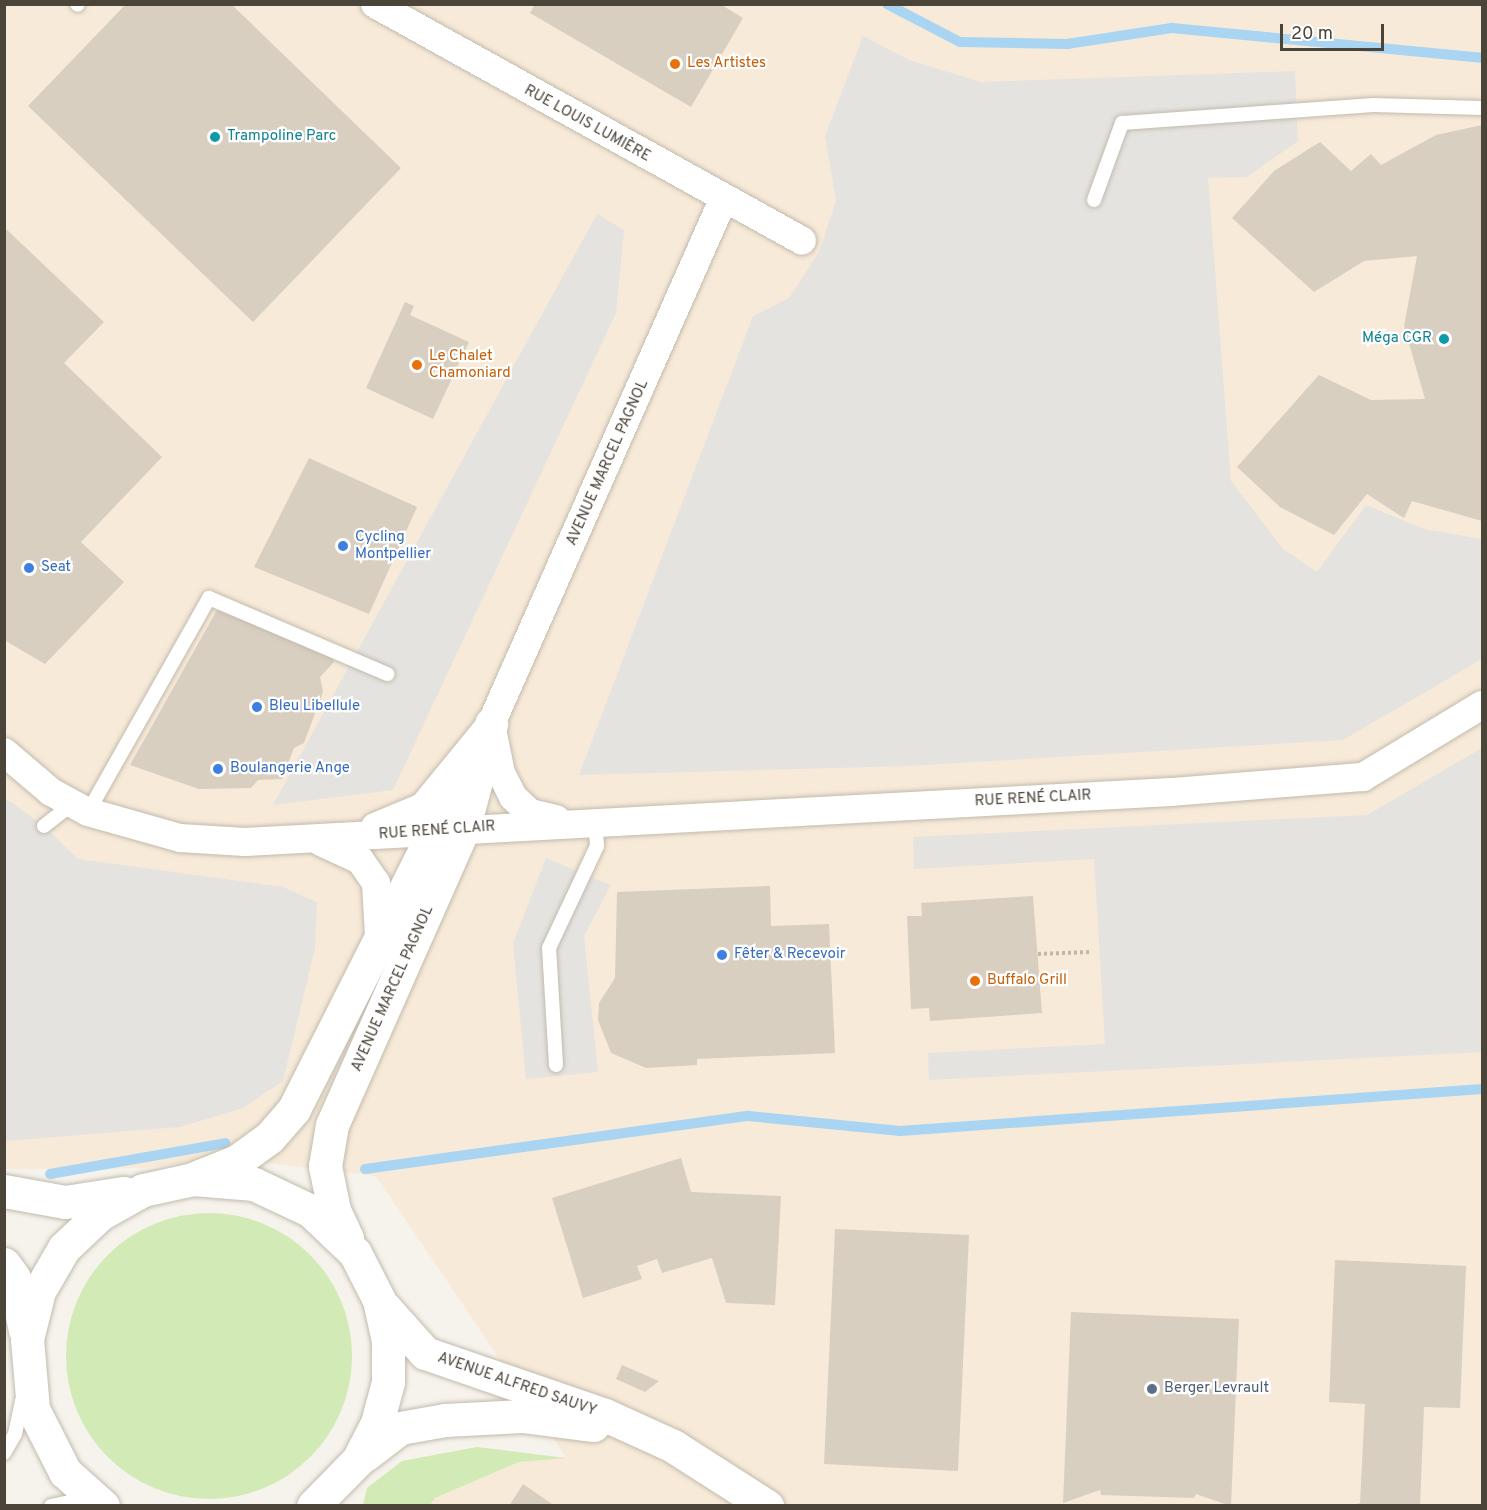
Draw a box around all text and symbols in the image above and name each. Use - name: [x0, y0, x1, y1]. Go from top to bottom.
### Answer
- scale bar: [1283, 12, 1386, 50]
- text: 20 m: [1291, 23, 1333, 46]
- place label: Les Artistes: [687, 55, 767, 73]
- marker: Les Artistes: [668, 57, 682, 71]
- street label: RUE LOUIS LUMIÈRE: [521, 82, 653, 166]
- place label: Trampoline Parc: [227, 128, 336, 146]
- marker: Trampoline Parc: [208, 130, 222, 144]
- place label: Méga CGR: [1362, 330, 1432, 348]
- marker: Méga CGR: [1437, 332, 1451, 346]
- place label: Le Chalet Chamoniard: [429, 347, 511, 382]
- marker: Le Chalet Chamoniard: [410, 358, 424, 372]
- street label: AVENUE MARCEL PAGNOL: [563, 377, 653, 549]
- place label: Cycling Montpellier: [355, 528, 431, 563]
- marker: Cycling Montpellier: [336, 539, 350, 553]
- place label: Seat: [41, 559, 71, 577]
- marker: Seat: [22, 561, 36, 575]
- place label: Bleu Libellule: [269, 698, 360, 716]
- marker: Bleu Libellule: [250, 700, 264, 714]
- place label: Boulangerie Ange: [230, 760, 351, 778]
- marker: Boulangerie Ange: [211, 762, 225, 776]
- street label: RUE RENÉ CLAIR: [974, 787, 1092, 811]
- street label: RUE RENÉ CLAIR: [378, 818, 496, 844]
- street label: AVENUE MARCEL PAGNOL: [348, 903, 438, 1075]
- place label: Fêter & Recevoir: [734, 946, 846, 964]
- marker: Fêter & Recevoir: [715, 948, 729, 962]
- place label: Buffalo Grill: [987, 972, 1067, 990]
- marker: Buffalo Grill: [968, 974, 982, 988]
- street label: AVENUE ALFRED SAUVY: [435, 1349, 599, 1421]
- place label: Berger Levrault: [1164, 1380, 1269, 1398]
- marker: Berger Levrault: [1145, 1382, 1159, 1396]

